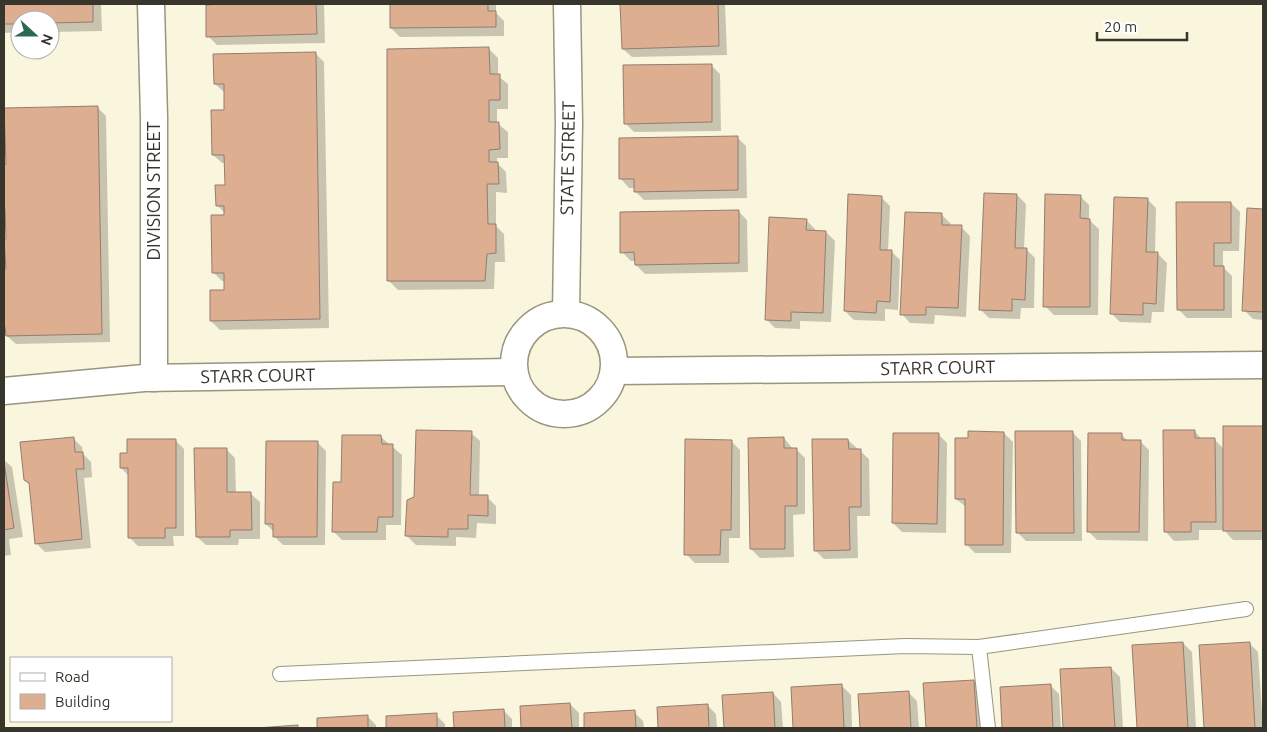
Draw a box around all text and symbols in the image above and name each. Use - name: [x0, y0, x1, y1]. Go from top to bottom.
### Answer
- north arrow: [10, 10, 60, 60]
- scale bar: [1097, 10, 1187, 42]
- text: 20 m: [1104, 18, 1137, 35]
- text: N: [38, 32, 56, 47]
- street label: STATE STREET: [556, 101, 578, 215]
- street label: DIVISION STREET: [143, 121, 163, 261]
- street label: STARR COURT: [880, 356, 996, 378]
- street label: STARR COURT: [200, 364, 316, 386]
- legend: [10, 657, 172, 722]
- text: Road: [55, 668, 90, 685]
- text: Building: [55, 693, 110, 710]

